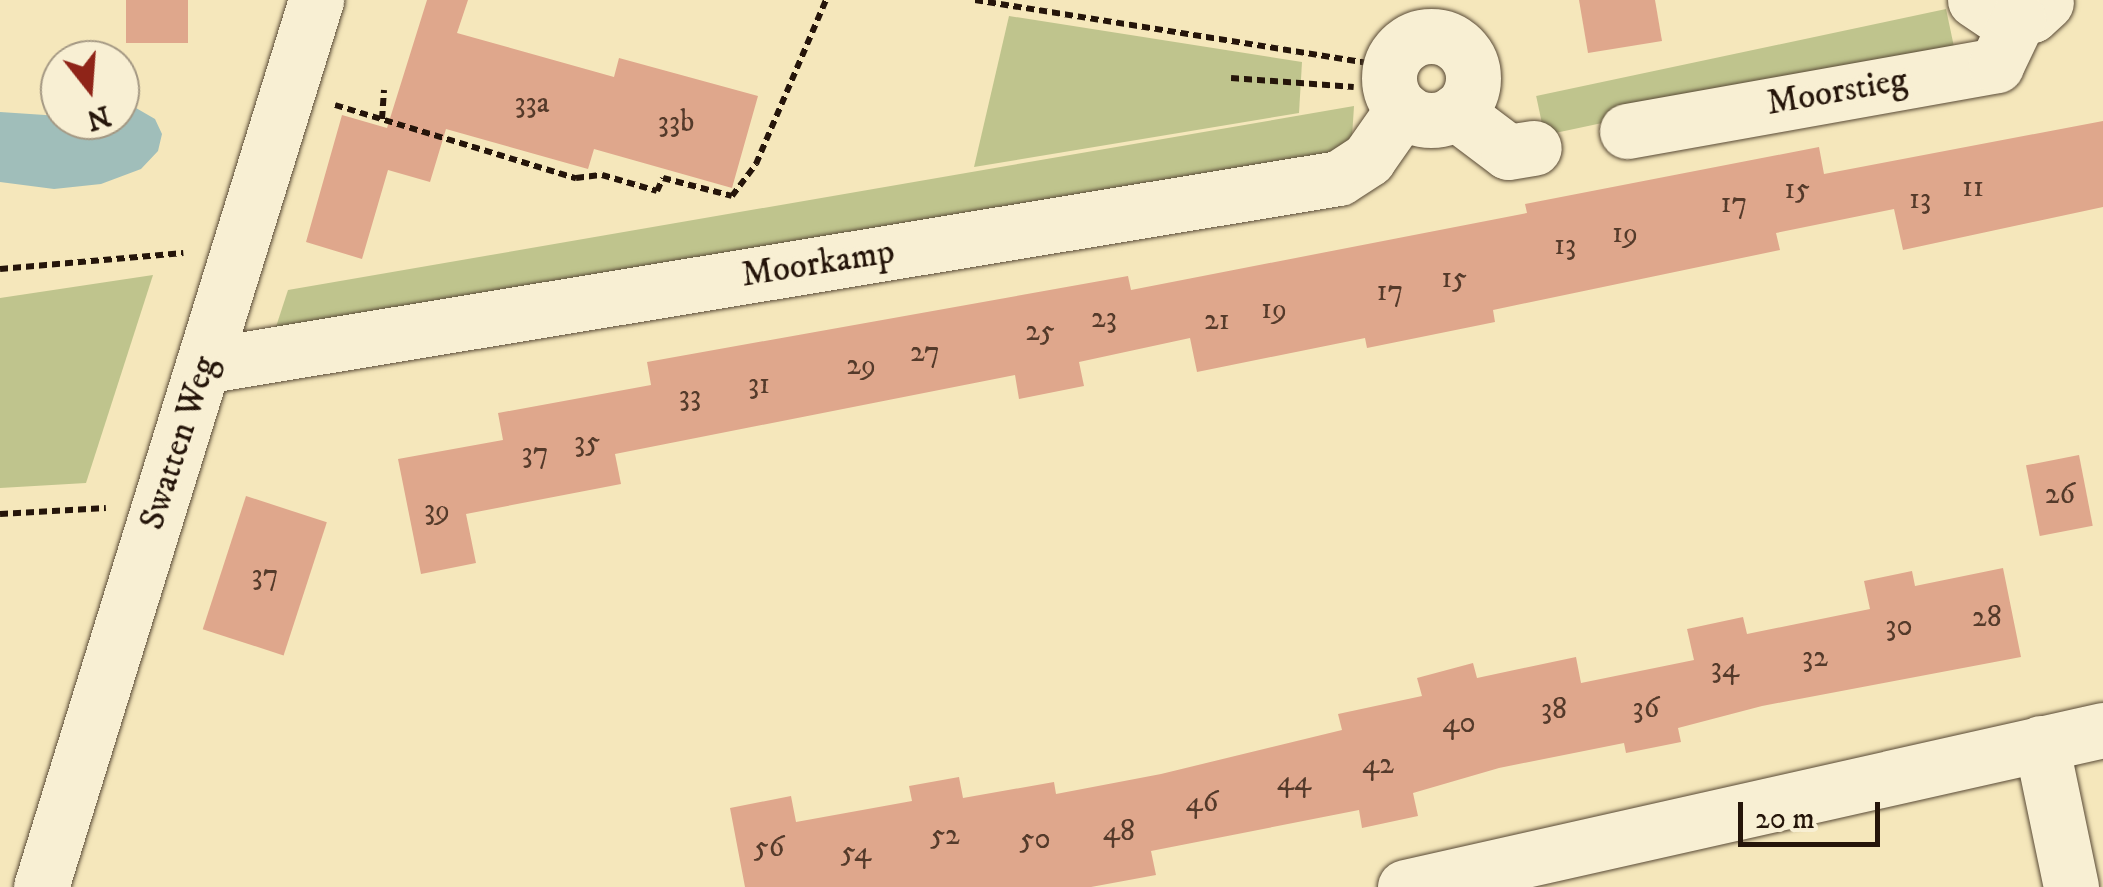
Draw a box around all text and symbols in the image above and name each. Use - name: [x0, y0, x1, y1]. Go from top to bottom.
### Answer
- north arrow: [40, 40, 140, 140]
- street label: Moorstieg: [1763, 59, 1911, 125]
- house number: 33a: [514, 86, 550, 122]
- text: N: [82, 97, 114, 137]
- house number: 33b: [658, 105, 694, 141]
- house number: 11: [1962, 170, 1984, 206]
- house number: 15: [1784, 172, 1810, 208]
- house number: 13: [1909, 182, 1931, 218]
- house number: 17: [1721, 186, 1747, 222]
- house number: 19: [1612, 216, 1638, 252]
- house number: 13: [1554, 228, 1576, 264]
- street label: Moorkamp: [738, 231, 898, 297]
- house number: 15: [1441, 261, 1467, 297]
- house number: 17: [1377, 274, 1403, 310]
- house number: 19: [1261, 292, 1287, 328]
- house number: 23: [1091, 301, 1117, 337]
- house number: 21: [1204, 303, 1230, 339]
- house number: 25: [1025, 314, 1055, 350]
- house number: 27: [910, 335, 940, 371]
- house number: 29: [846, 348, 876, 384]
- street label: Swatten Weg: [131, 351, 227, 535]
- house number: 31: [748, 367, 770, 403]
- house number: 33: [679, 379, 701, 415]
- house number: 35: [574, 425, 600, 461]
- house number: 37: [522, 436, 548, 472]
- house number: 26: [2045, 477, 2075, 513]
- house number: 39: [424, 493, 450, 529]
- house number: 37: [252, 558, 278, 594]
- house number: 28: [1972, 600, 2002, 636]
- house number: 30: [1885, 609, 1913, 645]
- house number: 32: [1802, 640, 1828, 676]
- house number: 34: [1711, 651, 1739, 687]
- house number: 36: [1633, 691, 1659, 727]
- house number: 38: [1541, 692, 1567, 728]
- house number: 40: [1442, 706, 1476, 742]
- house number: 42: [1362, 747, 1394, 783]
- house number: 44: [1277, 764, 1311, 800]
- scale bar: [1743, 782, 1886, 844]
- house number: 46: [1186, 785, 1218, 821]
- text: 20 m: [1755, 801, 1815, 838]
- house number: 48: [1103, 814, 1135, 850]
- house number: 52: [930, 818, 960, 854]
- house number: 50: [1019, 822, 1051, 858]
- house number: 56: [754, 830, 784, 866]
- house number: 54: [841, 835, 871, 871]

